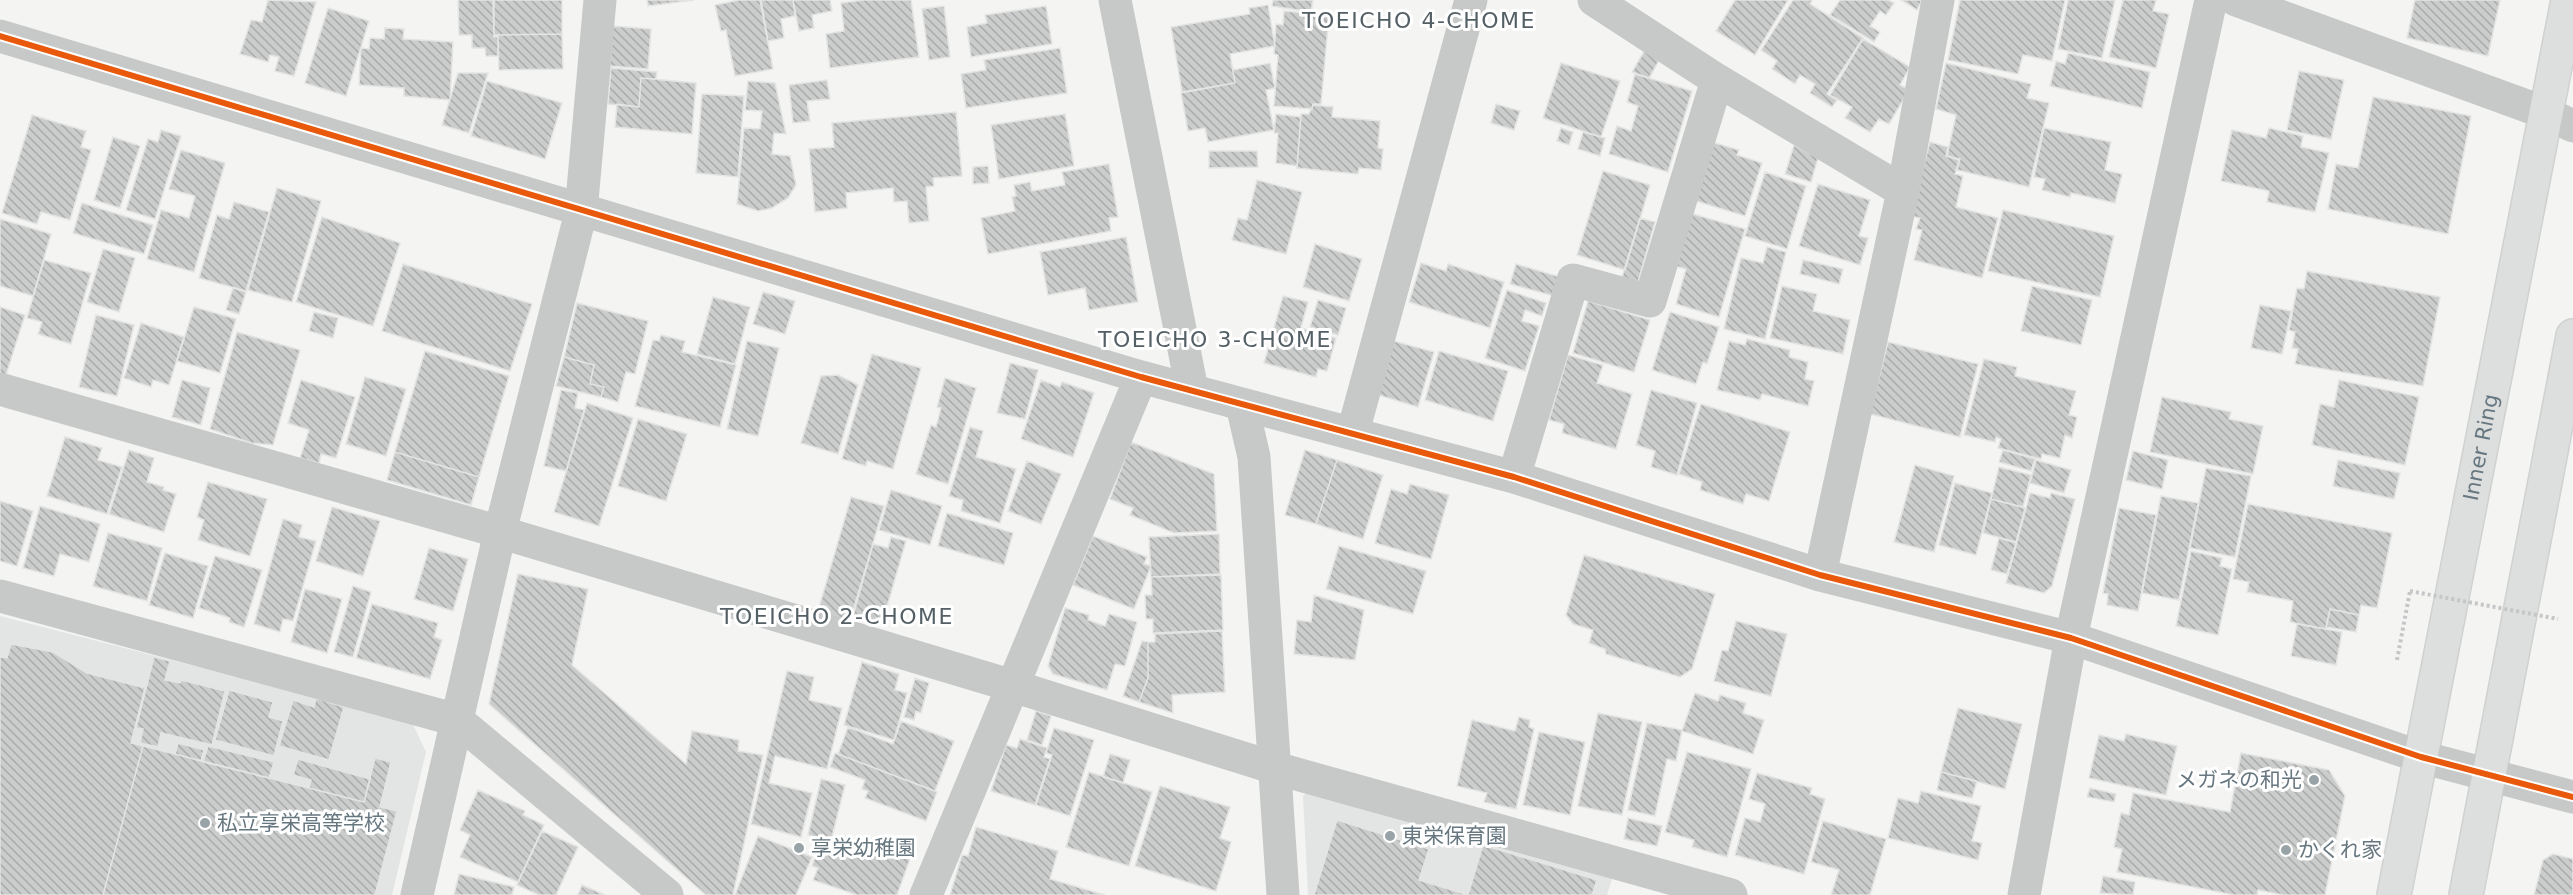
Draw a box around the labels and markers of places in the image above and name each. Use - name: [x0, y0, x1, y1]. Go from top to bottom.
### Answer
- place label: メガネの和光: [2176, 768, 2302, 792]
- marker: メガネの和光: [2307, 773, 2321, 787]
- place label: 私立享栄高等学校: [217, 811, 385, 835]
- marker: 私立享栄高等学校: [198, 816, 212, 830]
- place label: 東栄保育園: [1402, 824, 1507, 848]
- marker: 東栄保育園: [1383, 829, 1397, 843]
- place label: 享栄幼稚園: [811, 836, 916, 860]
- place label: かくれ家: [2298, 838, 2382, 862]
- marker: 享栄幼稚園: [792, 841, 806, 855]
- marker: かくれ家: [2279, 843, 2293, 857]

